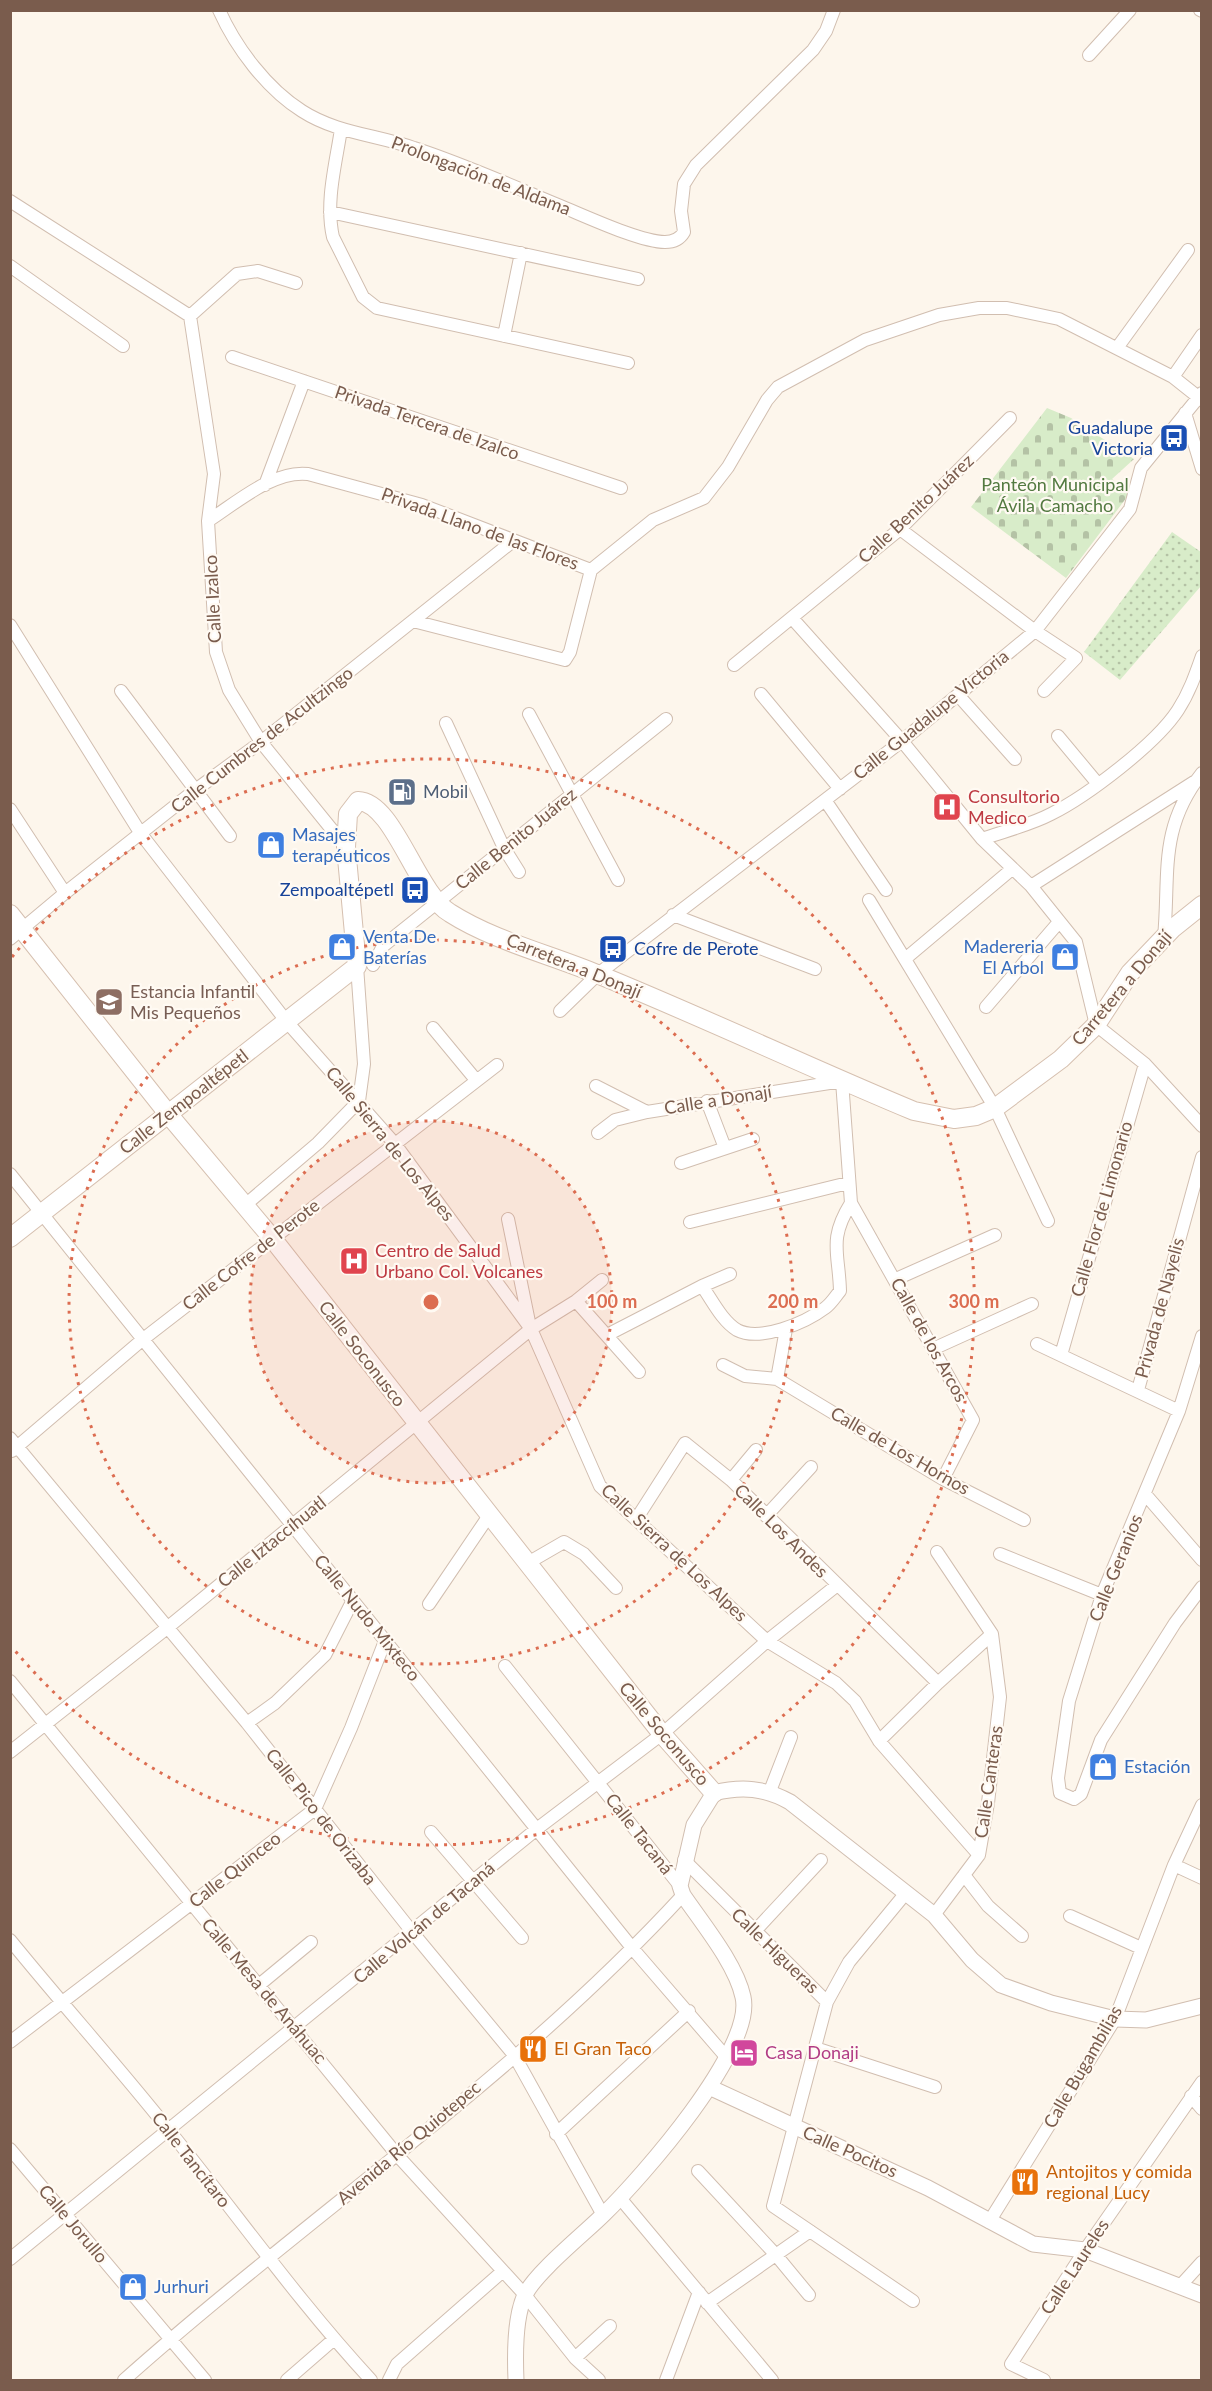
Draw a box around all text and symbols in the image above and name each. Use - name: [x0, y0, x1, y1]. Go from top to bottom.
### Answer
- street label: Prolongación de Aldama: [389, 131, 574, 219]
- street label: Privada Tercera de Izalco: [332, 380, 522, 464]
- place label: Guadalupe Victoria: [1068, 416, 1153, 459]
- bus stop icon: Guadalupe Victoria: [1158, 422, 1190, 454]
- street label: Calle Benito Juárez: [853, 449, 978, 567]
- park label: Panteón Municipal Ávila Camacho: [981, 473, 1129, 516]
- street label: Privada Llano de las Flores: [379, 482, 582, 574]
- street label: Calle Izalco: [199, 554, 225, 644]
- street label: Calle Guadalupe Victoria: [848, 645, 1013, 784]
- street label: Calle Cumbres de Acultzingo: [166, 661, 357, 817]
- fuel station icon: Mobil: [386, 776, 418, 808]
- place label: Mobil: [423, 780, 468, 802]
- street label: Calle Benito Juárez: [450, 783, 581, 894]
- place label: Consultorio Medico: [968, 785, 1060, 828]
- hospital icon: Consultorio Medico: [931, 791, 963, 823]
- place label: Masajes terapéuticos: [292, 823, 391, 866]
- shop icon: Masajes terapéuticos: [255, 829, 287, 861]
- bus stop icon: Zempoaltépetl: [399, 874, 431, 906]
- place label: Zempoaltépetl: [280, 878, 394, 900]
- place label: Venta De Baterías: [363, 925, 436, 968]
- street label: Carretera a Donají: [1067, 925, 1176, 1050]
- street label: Carretera a Donají: [504, 928, 646, 1002]
- shop icon: Venta De Baterías: [326, 931, 358, 963]
- bus stop icon: Cofre de Perote: [597, 933, 629, 965]
- place label: Madereria El Arbol: [964, 935, 1044, 978]
- place label: Cofre de Perote: [634, 937, 759, 959]
- shop icon: Madereria El Arbol: [1049, 941, 1081, 973]
- place label: Estancia Infantil Mis Pequeños: [130, 980, 255, 1023]
- school or university icon: Estancia Infantil Mis Pequeños: [93, 986, 125, 1018]
- street label: Calle Zempoaltépetl: [114, 1044, 252, 1158]
- street label: Calle Sierra de Los Alpes: [322, 1062, 460, 1225]
- street label: Calle a Donají: [663, 1080, 774, 1118]
- street label: Calle Flor de Limonario: [1065, 1118, 1137, 1299]
- street label: Calle Cofre de Perote: [177, 1194, 323, 1315]
- street label: Privada de Nayelis: [1130, 1235, 1188, 1380]
- place label: Centro de Salud Urbano Col. Volcanes: [375, 1239, 543, 1282]
- hospital icon: Centro de Salud Urbano Col. Volcanes: [338, 1245, 370, 1277]
- street label: Calle de los Arcos: [887, 1273, 973, 1406]
- text: 100 m: [587, 1290, 637, 1312]
- text: 200 m: [768, 1290, 818, 1312]
- text: 300 m: [949, 1290, 999, 1312]
- centre of rings: [421, 1292, 441, 1312]
- street label: Calle Soconusco: [315, 1296, 411, 1411]
- street label: Calle de Los Hornos: [827, 1401, 974, 1499]
- street label: Calle Sierra de Los Alpes: [597, 1479, 753, 1626]
- street label: Calle Los Andes: [730, 1479, 833, 1582]
- street label: Calle Iztaccíhuatl: [213, 1491, 330, 1592]
- street label: Calle Geranios: [1084, 1511, 1147, 1625]
- street label: Calle Nudo Mixteco: [310, 1550, 426, 1685]
- street label: Calle Soconusco: [615, 1677, 715, 1790]
- street label: Calle Canteras: [969, 1724, 1007, 1840]
- street label: Calle Pico de Orizaba: [262, 1744, 382, 1889]
- shop icon: Estación: [1087, 1751, 1119, 1783]
- place label: Estación: [1124, 1755, 1191, 1777]
- street label: Calle Tacaná: [601, 1788, 678, 1878]
- street label: Calle Quinceo: [184, 1827, 285, 1912]
- street label: Calle Volcán de Tacaná: [348, 1857, 499, 1988]
- street label: Calle Higueras: [727, 1903, 824, 1998]
- street label: Calle Mesa de Anáhuac: [197, 1913, 332, 2068]
- street label: Calle Bugambilias: [1038, 2001, 1126, 2132]
- restaurant icon: El Gran Taco: [517, 2033, 549, 2065]
- place label: El Gran Taco: [554, 2037, 652, 2059]
- hotel icon: Casa Donaji: [728, 2037, 760, 2069]
- place label: Casa Donaji: [765, 2041, 859, 2063]
- street label: Avenida Río Quiotepec: [332, 2075, 485, 2209]
- street label: Calle Tancítaro: [148, 2107, 236, 2212]
- street label: Calle Pocitos: [800, 2120, 901, 2182]
- place label: Antojitos y comida regional Lucy: [1046, 2160, 1192, 2203]
- restaurant icon: Antojitos y comida regional Lucy: [1009, 2166, 1041, 2198]
- street label: Calle Jorullo: [35, 2180, 113, 2267]
- street label: Calle Laureles: [1035, 2215, 1113, 2318]
- shop icon: Jurhuri: [117, 2271, 149, 2303]
- place label: Jurhuri: [154, 2275, 209, 2297]

